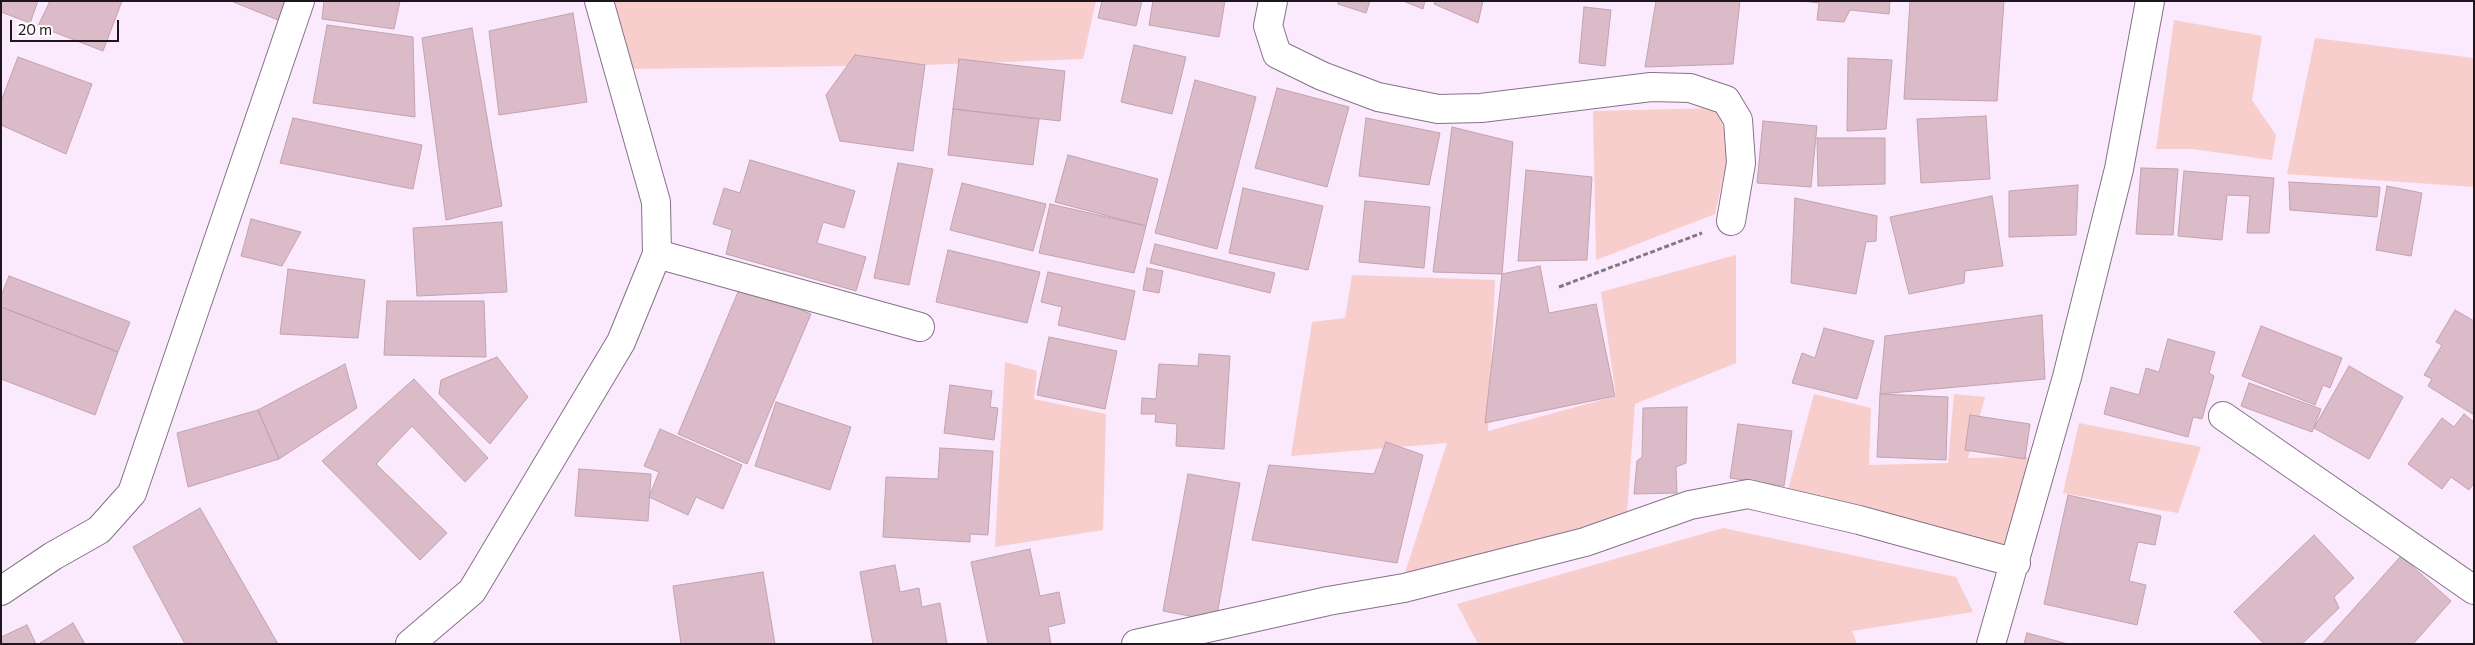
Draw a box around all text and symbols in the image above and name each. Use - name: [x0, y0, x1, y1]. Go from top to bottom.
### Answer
- scale bar: [12, 10, 121, 42]
- text: 20 m: [18, 20, 52, 38]

